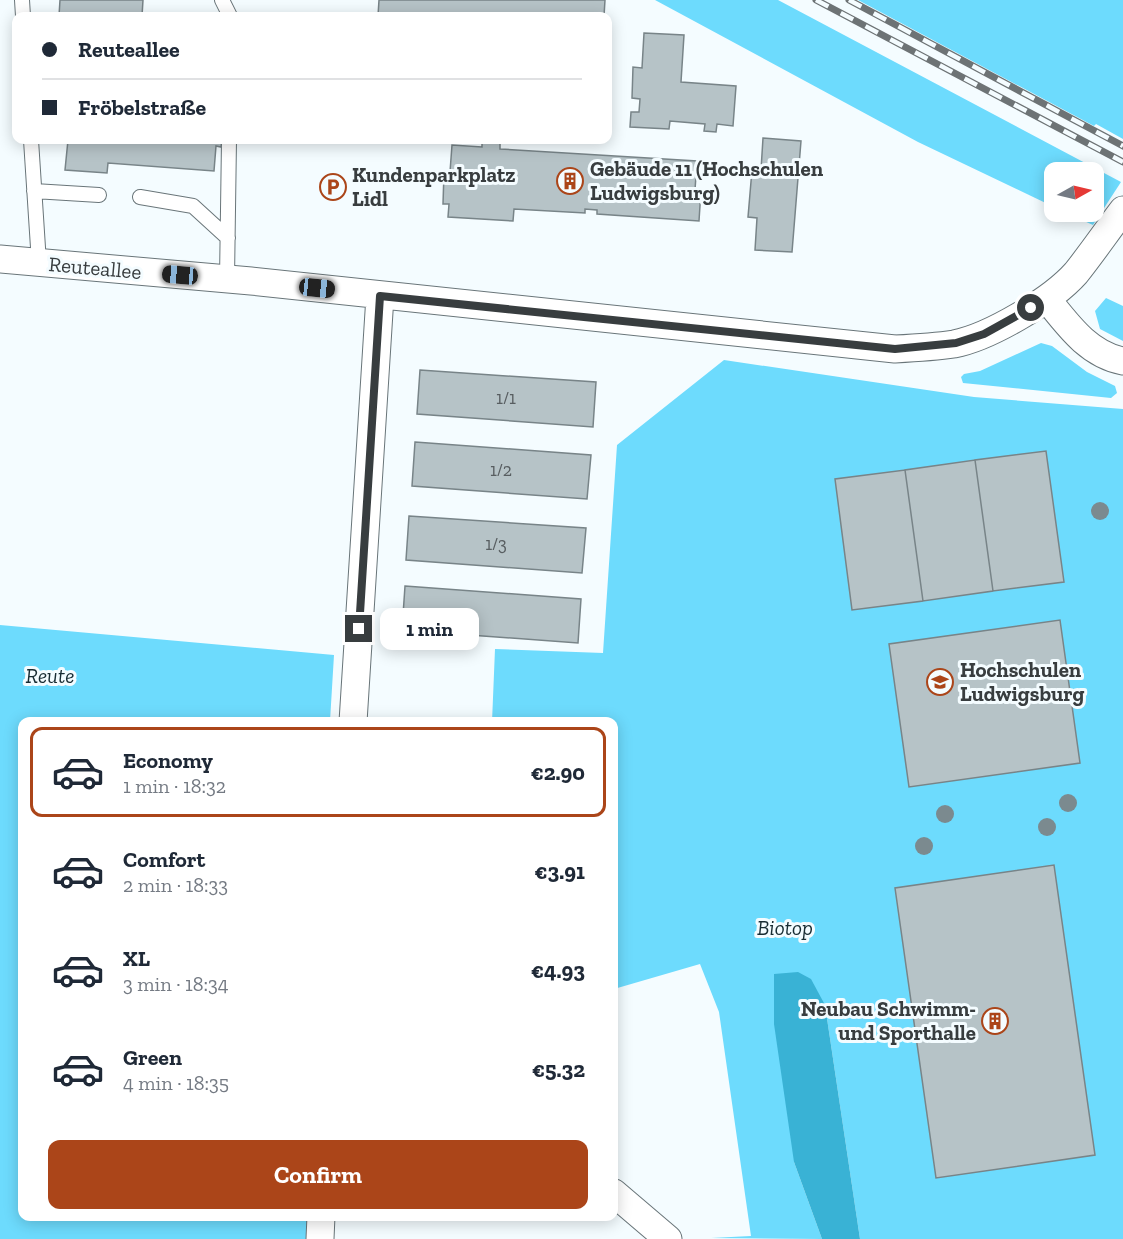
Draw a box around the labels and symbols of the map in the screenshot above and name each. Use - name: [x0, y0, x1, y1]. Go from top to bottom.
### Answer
- place label: Gebäude 11 (Hochschulen Ludwigsburg): [590, 156, 824, 205]
- place label: Kundenparkplatz Lidl: [352, 162, 515, 211]
- north arrow: [1044, 162, 1104, 222]
- building icon: Gebäude 11 (Hochschulen Ludwigsburg): [555, 166, 585, 196]
- parking icon: Kundenparkplatz Lidl: [318, 172, 348, 202]
- street label: Reuteallee: [48, 251, 143, 284]
- car: [161, 264, 199, 286]
- car: [298, 277, 336, 299]
- route start: [1017, 294, 1044, 321]
- house number: 1/1: [496, 387, 516, 409]
- house number: 1/2: [490, 459, 512, 481]
- house number: 1/3: [485, 533, 507, 555]
- callout: 1 min: [380, 608, 479, 650]
- route end: [345, 615, 372, 642]
- place label: Hochschulen Ludwigsburg: [960, 657, 1084, 706]
- park label: Reute: [26, 663, 74, 688]
- school or university icon: Hochschulen Ludwigsburg: [925, 667, 955, 697]
- park label: Biotop: [757, 915, 813, 940]
- place label: Neubau Schwimm- und Sporthalle: [801, 996, 976, 1045]
- building icon: Neubau Schwimm- und Sporthalle: [980, 1006, 1010, 1036]

